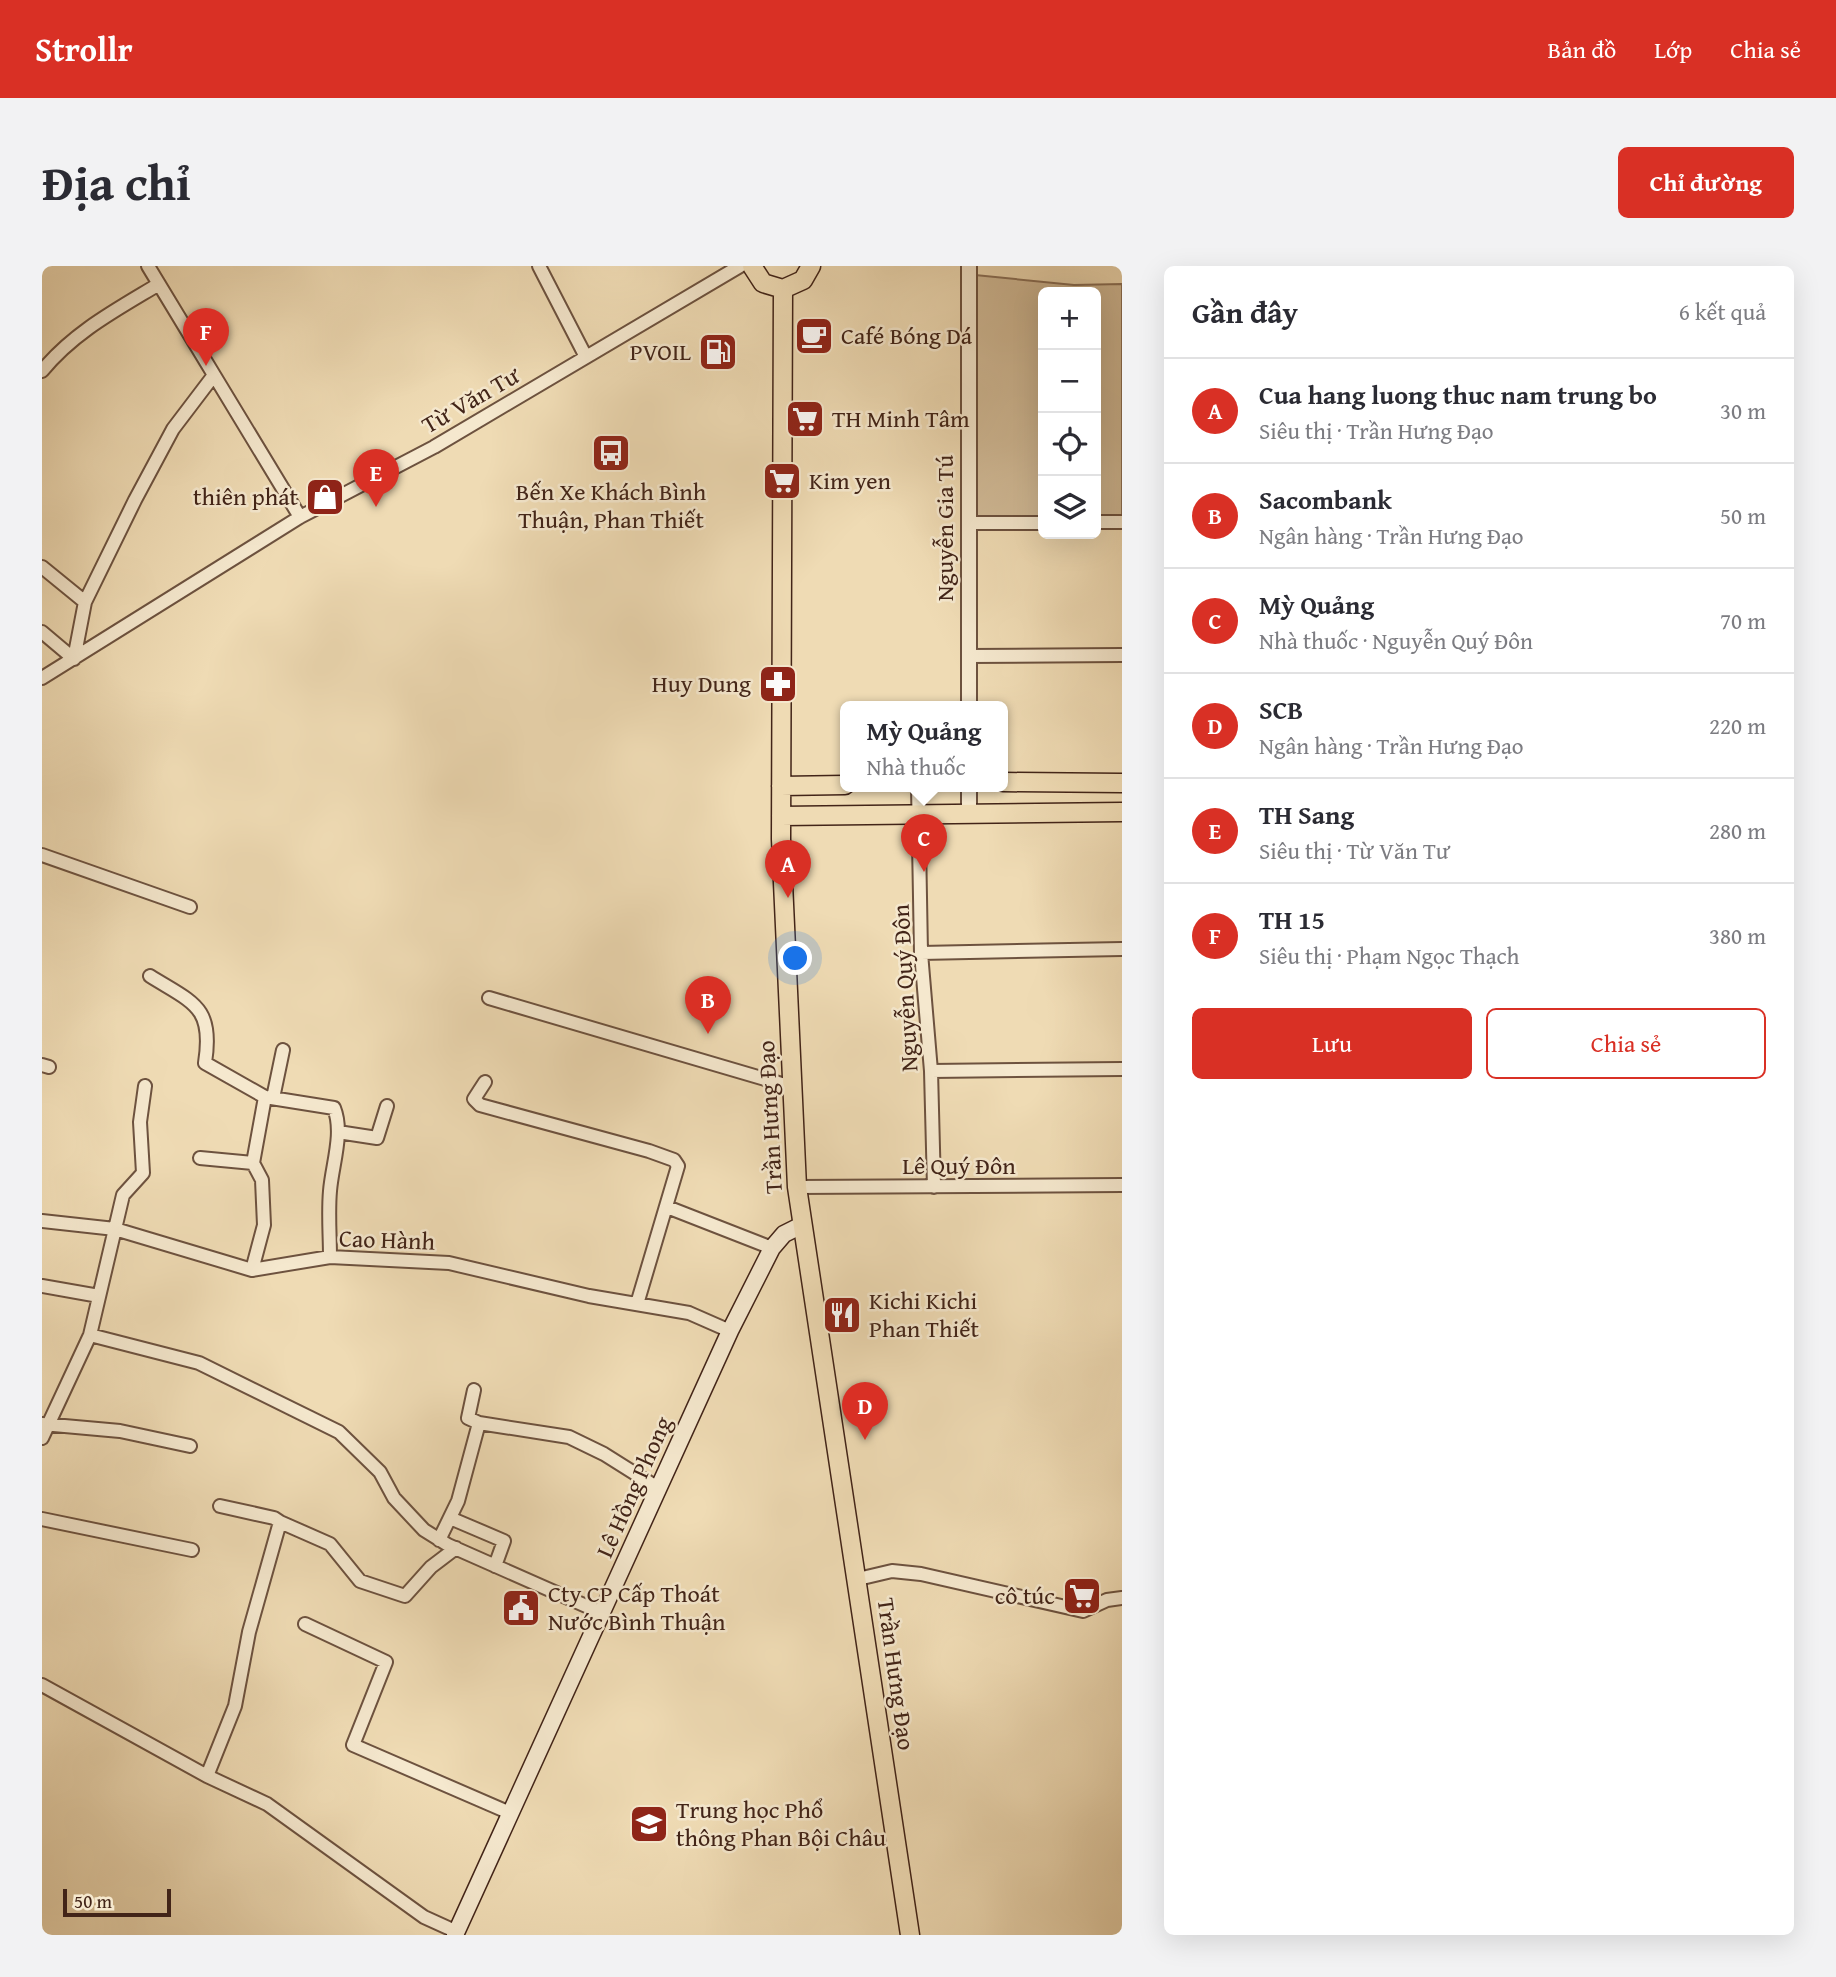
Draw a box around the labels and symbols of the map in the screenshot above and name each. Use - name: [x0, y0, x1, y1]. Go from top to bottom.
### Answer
- pin: F: [183, 308, 229, 366]
- cafe icon: Café Bóng Dá: [793, 315, 835, 357]
- place label: Café Bóng Dá: [841, 318, 973, 353]
- fuel station icon: PVOIL: [697, 331, 739, 373]
- place label: PVOIL: [630, 334, 691, 369]
- street label: Từ Văn Tư: [415, 357, 527, 442]
- supermarket icon: TH Minh Tâm: [784, 398, 826, 440]
- place label: TH Minh Tâm: [832, 401, 970, 436]
- bus stop icon: Bến Xe Khách Bình Thuận, Phan Thiết: [590, 432, 632, 474]
- pin: E: [353, 449, 399, 507]
- street label: Nguyễn Gia Tú: [927, 455, 962, 601]
- supermarket icon: Kim yen: [761, 460, 803, 502]
- place label: Kim yen: [809, 463, 892, 498]
- place label: Bến Xe Khách Bình Thuận, Phan Thiết: [516, 474, 707, 537]
- shop icon: thiên phát: [304, 476, 346, 518]
- place label: thiên phát: [193, 479, 299, 514]
- pharmacy icon: Huy Dung: [757, 663, 799, 705]
- place label: Huy Dung: [652, 666, 751, 701]
- pin: C: [901, 814, 947, 872]
- pin: A: [765, 840, 811, 898]
- street label: Nguyễn Quý Đôn: [883, 903, 926, 1073]
- your location: [778, 941, 812, 975]
- pin: B: [685, 976, 731, 1034]
- street label: Trần Hưng Đạo: [748, 1039, 791, 1195]
- street label: Lê Quý Đôn: [902, 1148, 1016, 1183]
- street label: Cao Hành: [338, 1220, 436, 1259]
- place label: Kichi Kichi Phan Thiết: [869, 1283, 979, 1346]
- restaurant icon: Kichi Kichi Phan Thiết: [821, 1294, 863, 1336]
- pin: D: [842, 1382, 888, 1440]
- street label: Lê Hồng Phong: [587, 1411, 680, 1563]
- supermarket icon: cô túc: [1061, 1575, 1103, 1617]
- place label: Cty CP Cấp Thoát Nước Bình Thuận: [548, 1576, 726, 1639]
- place label: cô túc: [995, 1578, 1055, 1613]
- public building icon: Cty CP Cấp Thoát Nước Bình Thuận: [500, 1587, 542, 1629]
- street label: Trần Hưng Đạo: [868, 1596, 925, 1752]
- place label: Trung học Phổ thông Phan Bội Châu: [676, 1792, 886, 1855]
- school or university icon: Trung học Phổ thông Phan Bội Châu: [628, 1803, 670, 1845]
- scale bar: [63, 1886, 172, 1918]

